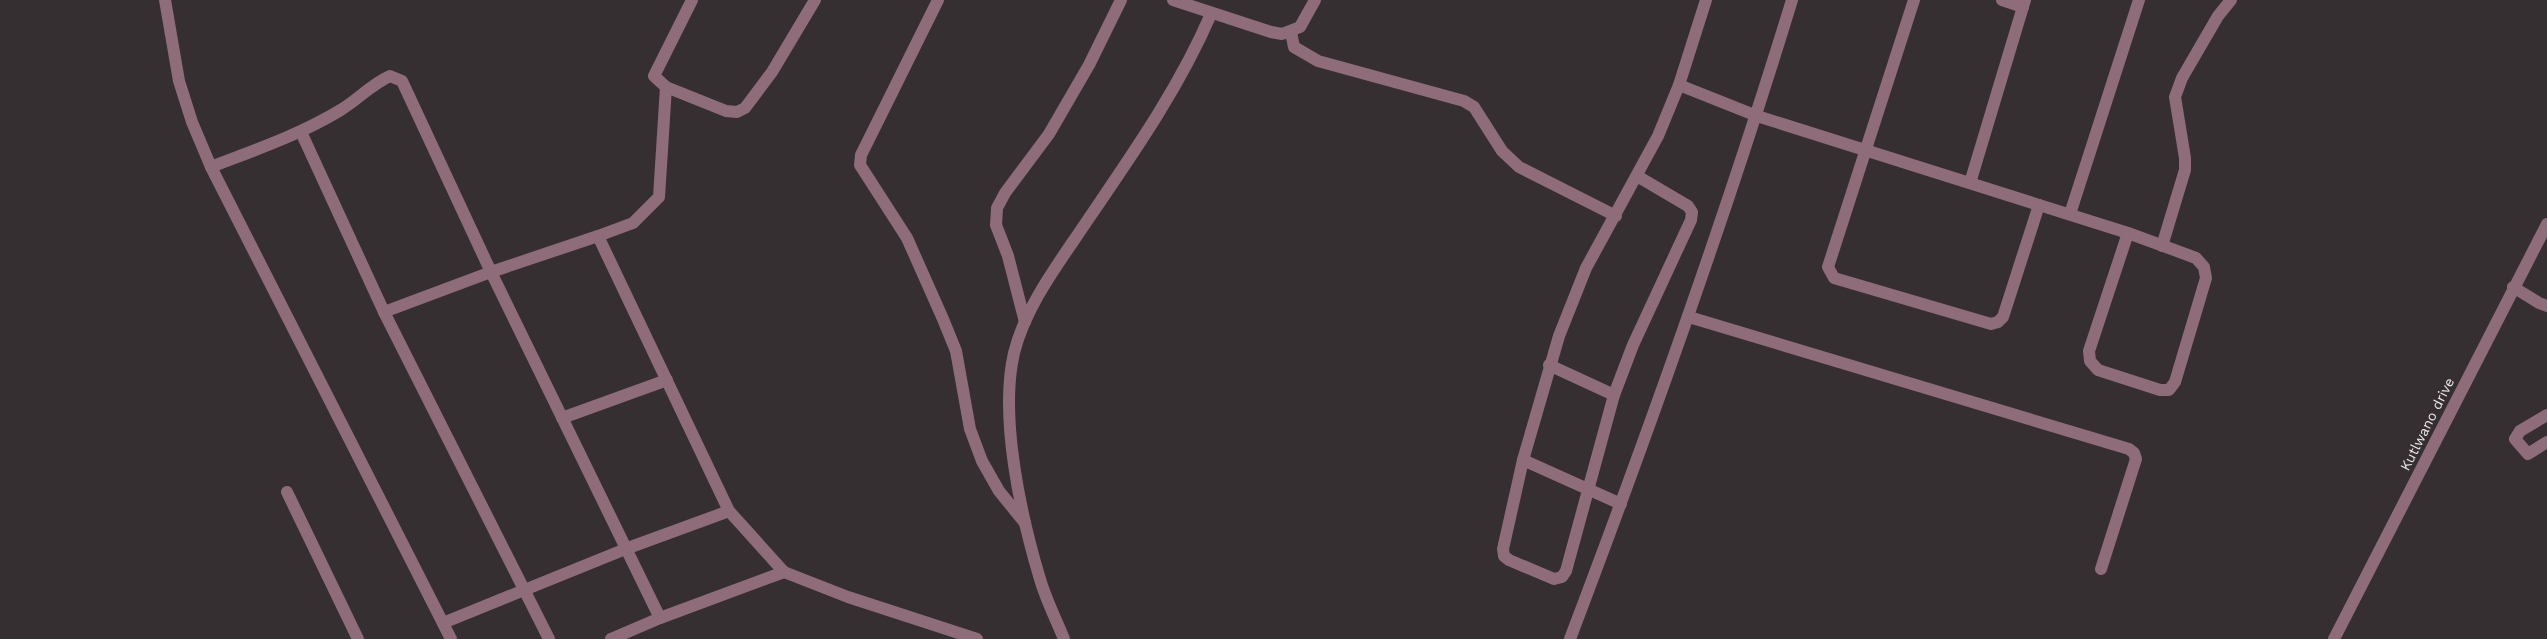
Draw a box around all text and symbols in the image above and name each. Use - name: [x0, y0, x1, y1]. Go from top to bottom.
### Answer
- street label: Kutlwano drive: [2397, 375, 2457, 473]

